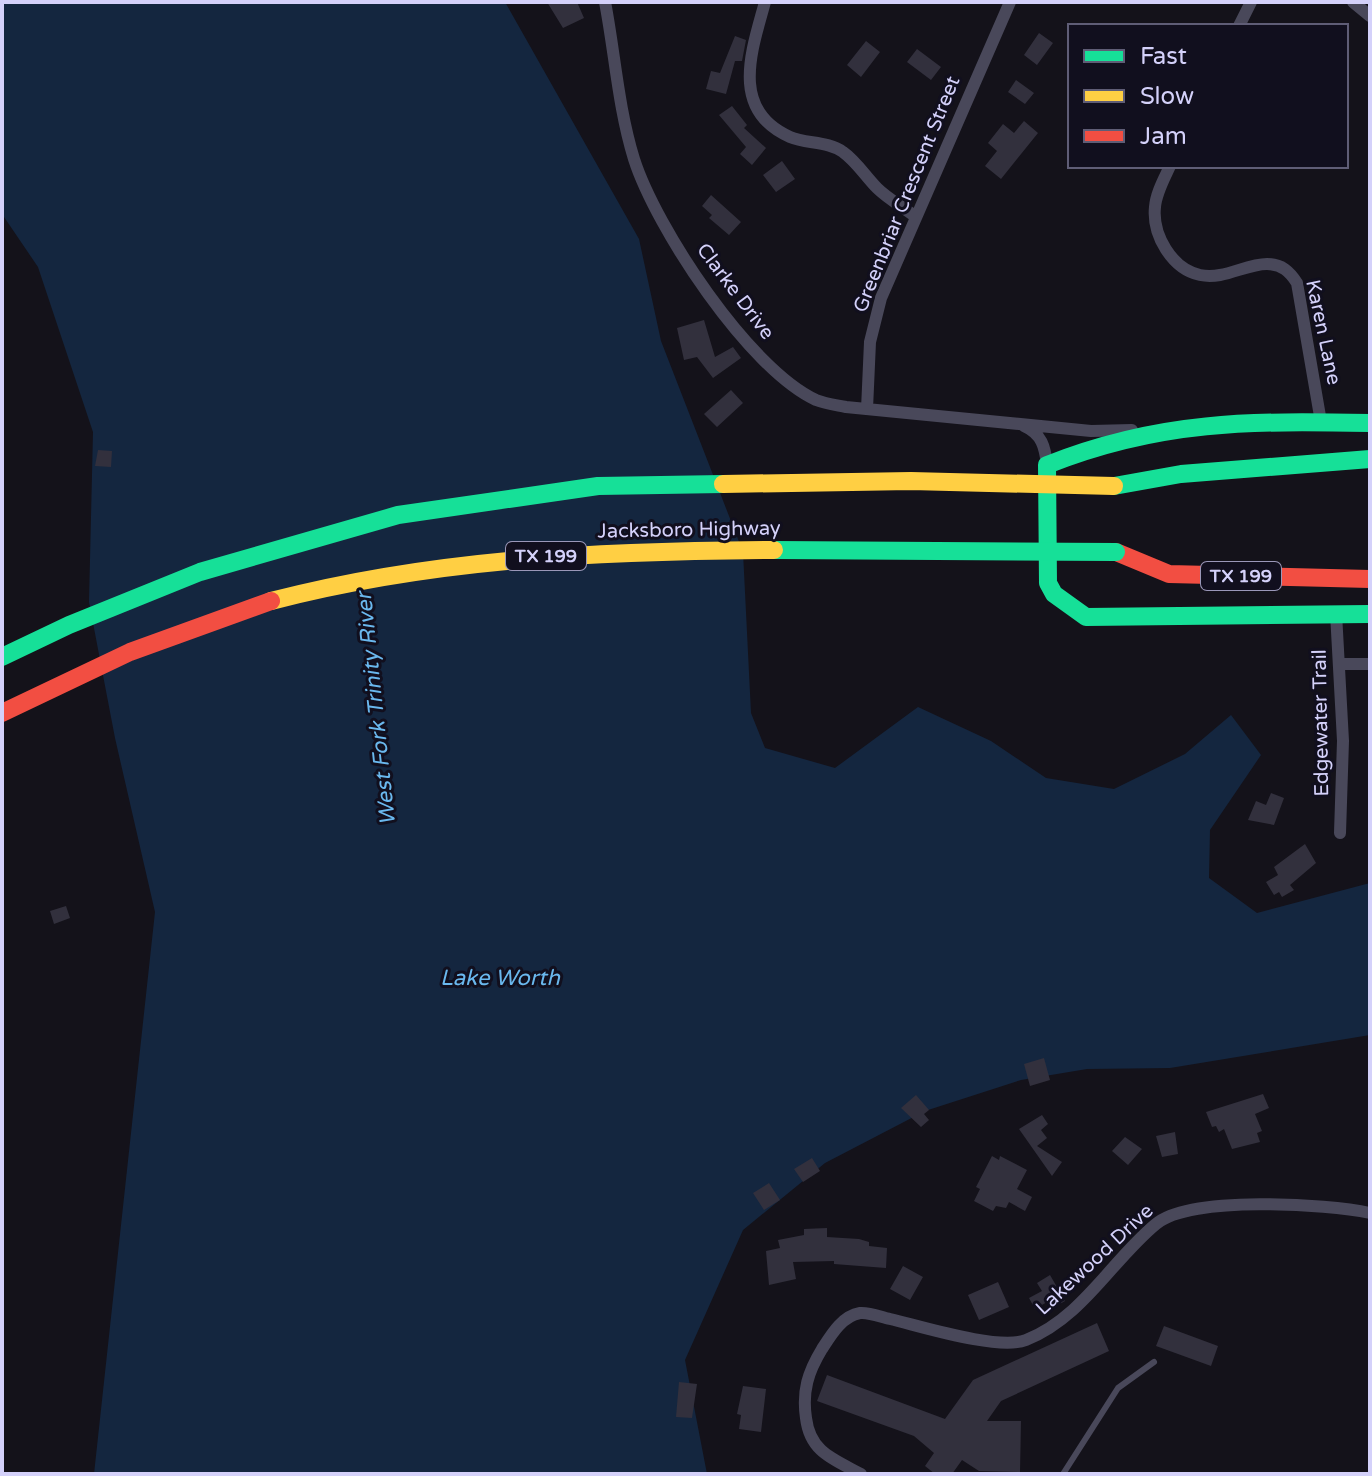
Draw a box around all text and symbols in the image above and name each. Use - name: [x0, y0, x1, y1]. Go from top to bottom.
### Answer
- legend: [1068, 24, 1348, 168]
- text: Fast: [1140, 42, 1187, 71]
- street label: Greenbriar Crescent Street: [848, 72, 965, 316]
- text: Slow: [1140, 82, 1194, 111]
- text: Jam: [1140, 122, 1187, 151]
- street label: Clarke Drive: [691, 239, 779, 344]
- street label: Karen Lane: [1300, 277, 1346, 387]
- street label: Jacksboro Highway: [597, 516, 781, 544]
- road number: TX 199: [506, 542, 586, 570]
- road number: TX 199: [1201, 562, 1281, 590]
- water label: West Fork Trinity River: [351, 588, 401, 827]
- street label: Edgewater Trail: [1308, 649, 1334, 797]
- water label: Lake Worth: [440, 965, 561, 991]
- street label: Lakewood Drive: [1031, 1199, 1158, 1320]

